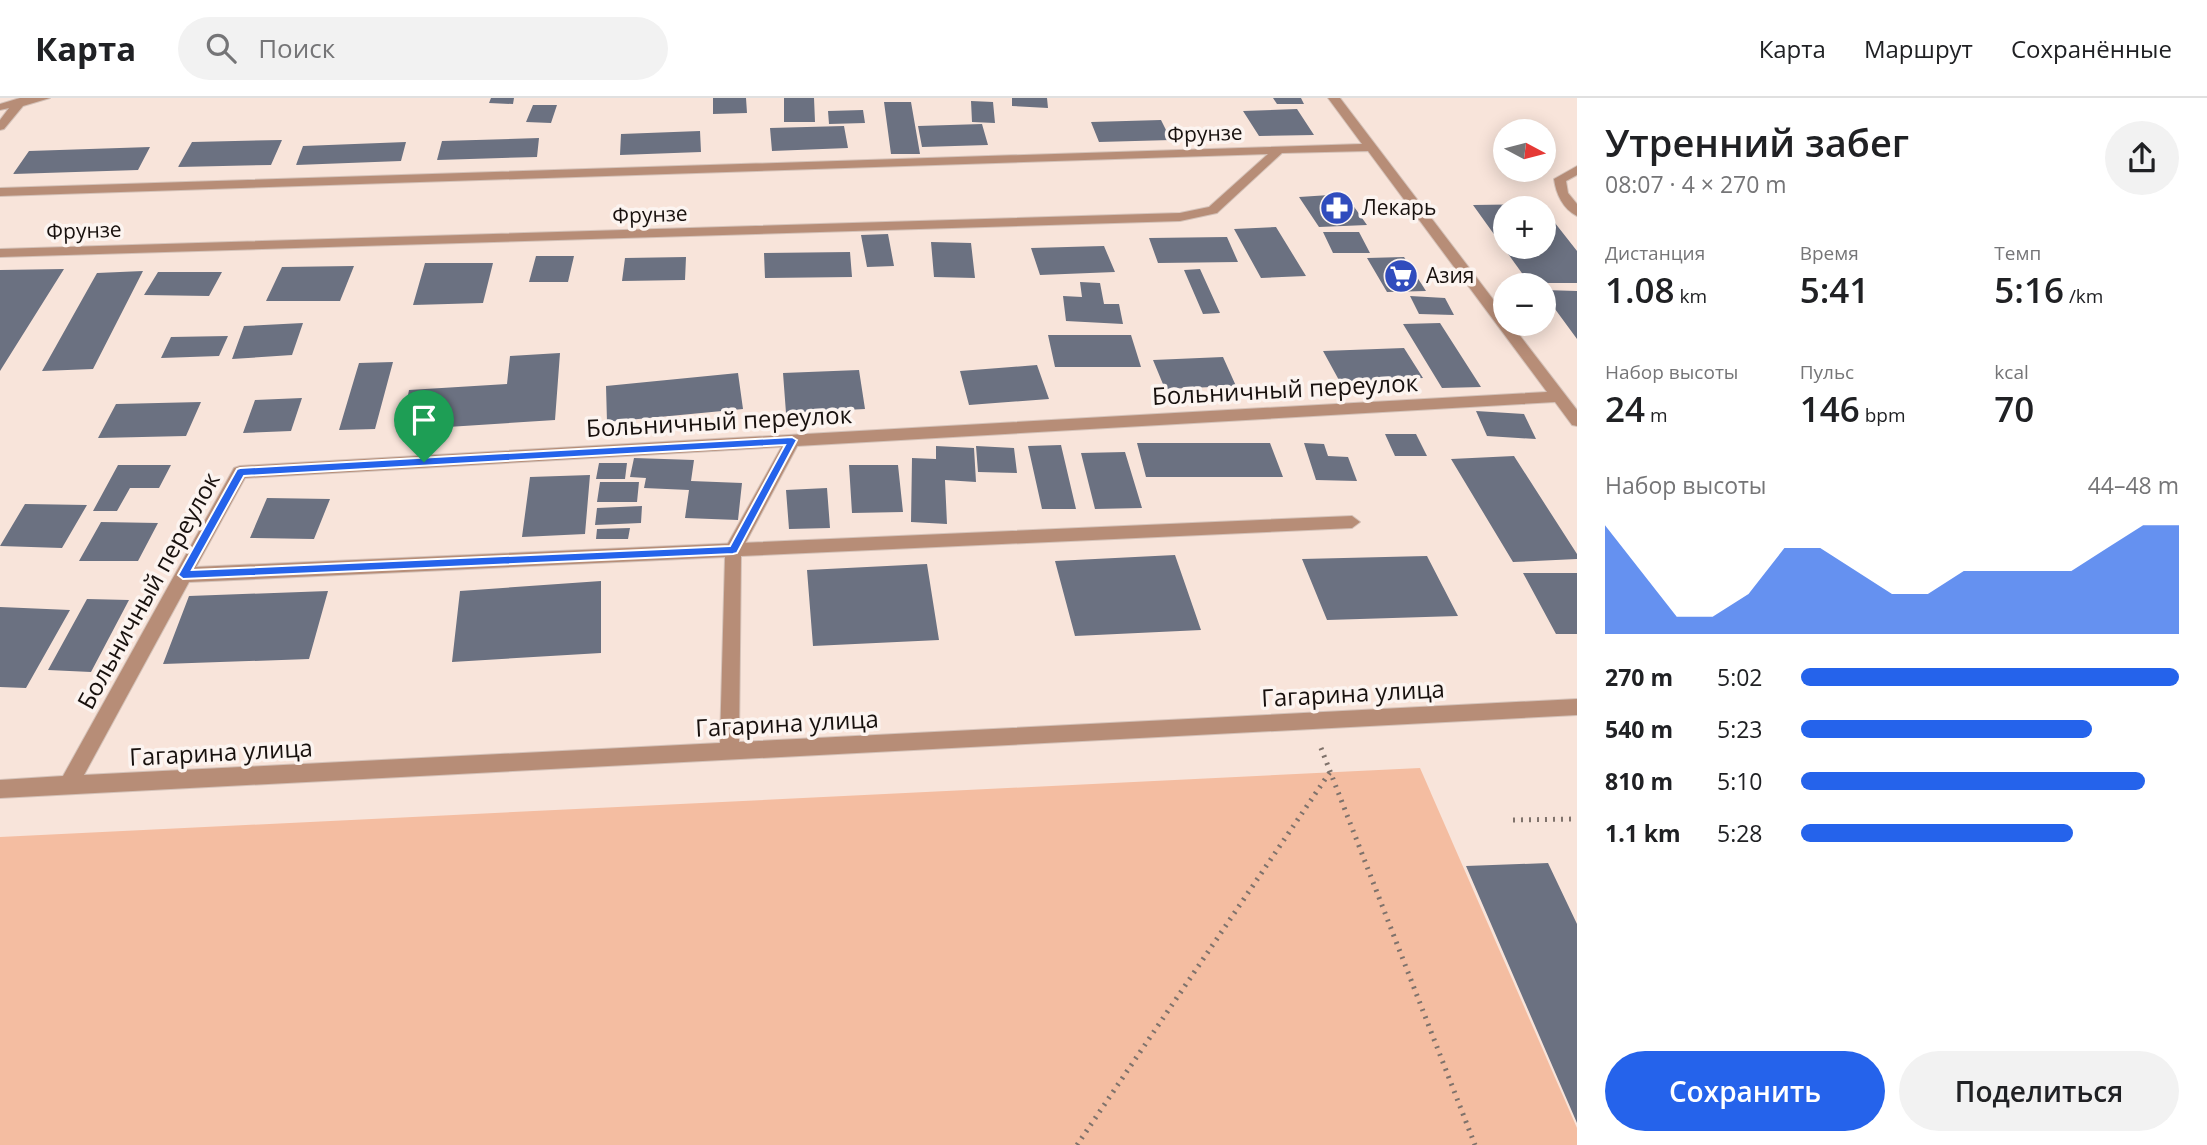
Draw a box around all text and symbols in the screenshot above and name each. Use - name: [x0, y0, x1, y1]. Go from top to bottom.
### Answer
- search box: [178, 17, 668, 80]
- text: Карта: [35, 26, 136, 71]
- icon: search: [202, 29, 240, 67]
- text: Поиск: [258, 30, 335, 66]
- text: Карта: [1759, 32, 1826, 65]
- text: Маршрут: [1864, 32, 1973, 65]
- text: Сохранённые: [2011, 32, 2172, 65]
- text: Утренний забег: [1605, 116, 1909, 168]
- street label: Фрунзе: [1167, 118, 1243, 148]
- north arrow: [1493, 119, 1556, 182]
- map controls: [1493, 119, 1556, 336]
- button: share: [2105, 121, 2179, 195]
- text: 08:07 · 4 × 270 m: [1605, 168, 1787, 200]
- pharmacy icon: Лекарь: [1318, 189, 1356, 227]
- place label: Лекарь: [1362, 193, 1436, 221]
- button: +: [1493, 196, 1556, 259]
- street label: Фрунзе: [612, 199, 688, 229]
- street label: Фрунзе: [46, 215, 122, 245]
- text: Дистанция: [1605, 240, 1705, 266]
- text: Время: [1800, 240, 1859, 266]
- text: Темп: [1994, 240, 2041, 266]
- supermarket icon: Азия: [1382, 257, 1420, 295]
- place label: Азия: [1426, 261, 1474, 289]
- text: 1.08: [1605, 266, 1675, 313]
- text: 5:41: [1800, 266, 1869, 313]
- text: 5:16: [1994, 266, 2064, 313]
- button: −: [1493, 273, 1556, 336]
- text: km: [1675, 283, 1707, 309]
- text: /km: [2064, 283, 2103, 309]
- text: Набор высоты: [1605, 359, 1738, 385]
- text: Пульс: [1800, 359, 1854, 385]
- text: kcal: [1994, 359, 2029, 385]
- street label: Больничный переулок: [1151, 365, 1419, 412]
- text: 24: [1605, 385, 1645, 432]
- text: 146: [1800, 385, 1860, 432]
- text: 70: [1994, 385, 2034, 432]
- pin: [394, 390, 454, 462]
- street label: Больничный переулок: [585, 397, 853, 444]
- icon: arrive: [405, 401, 443, 439]
- text: m: [1645, 402, 1668, 428]
- text: bpm: [1860, 402, 1905, 428]
- street label: Больничный переулок: [69, 465, 227, 715]
- text: Набор высоты: [1605, 469, 1767, 501]
- text: 44–48 m: [2088, 469, 2179, 501]
- text: 270 m: [1605, 661, 1673, 693]
- text: 5:02: [1717, 661, 1763, 693]
- street label: Гагарина улица: [1260, 671, 1445, 714]
- street label: Гагарина улица: [694, 701, 879, 744]
- text: 540 m: [1605, 713, 1673, 745]
- text: 5:23: [1717, 713, 1763, 745]
- street label: Гагарина улица: [128, 730, 313, 773]
- text: 810 m: [1605, 765, 1673, 797]
- text: 5:10: [1717, 765, 1763, 797]
- text: 1.1 km: [1605, 817, 1681, 849]
- text: 5:28: [1717, 817, 1763, 849]
- button: Сохранить: [1605, 1051, 1885, 1131]
- button: Поделиться: [1899, 1051, 2179, 1131]

